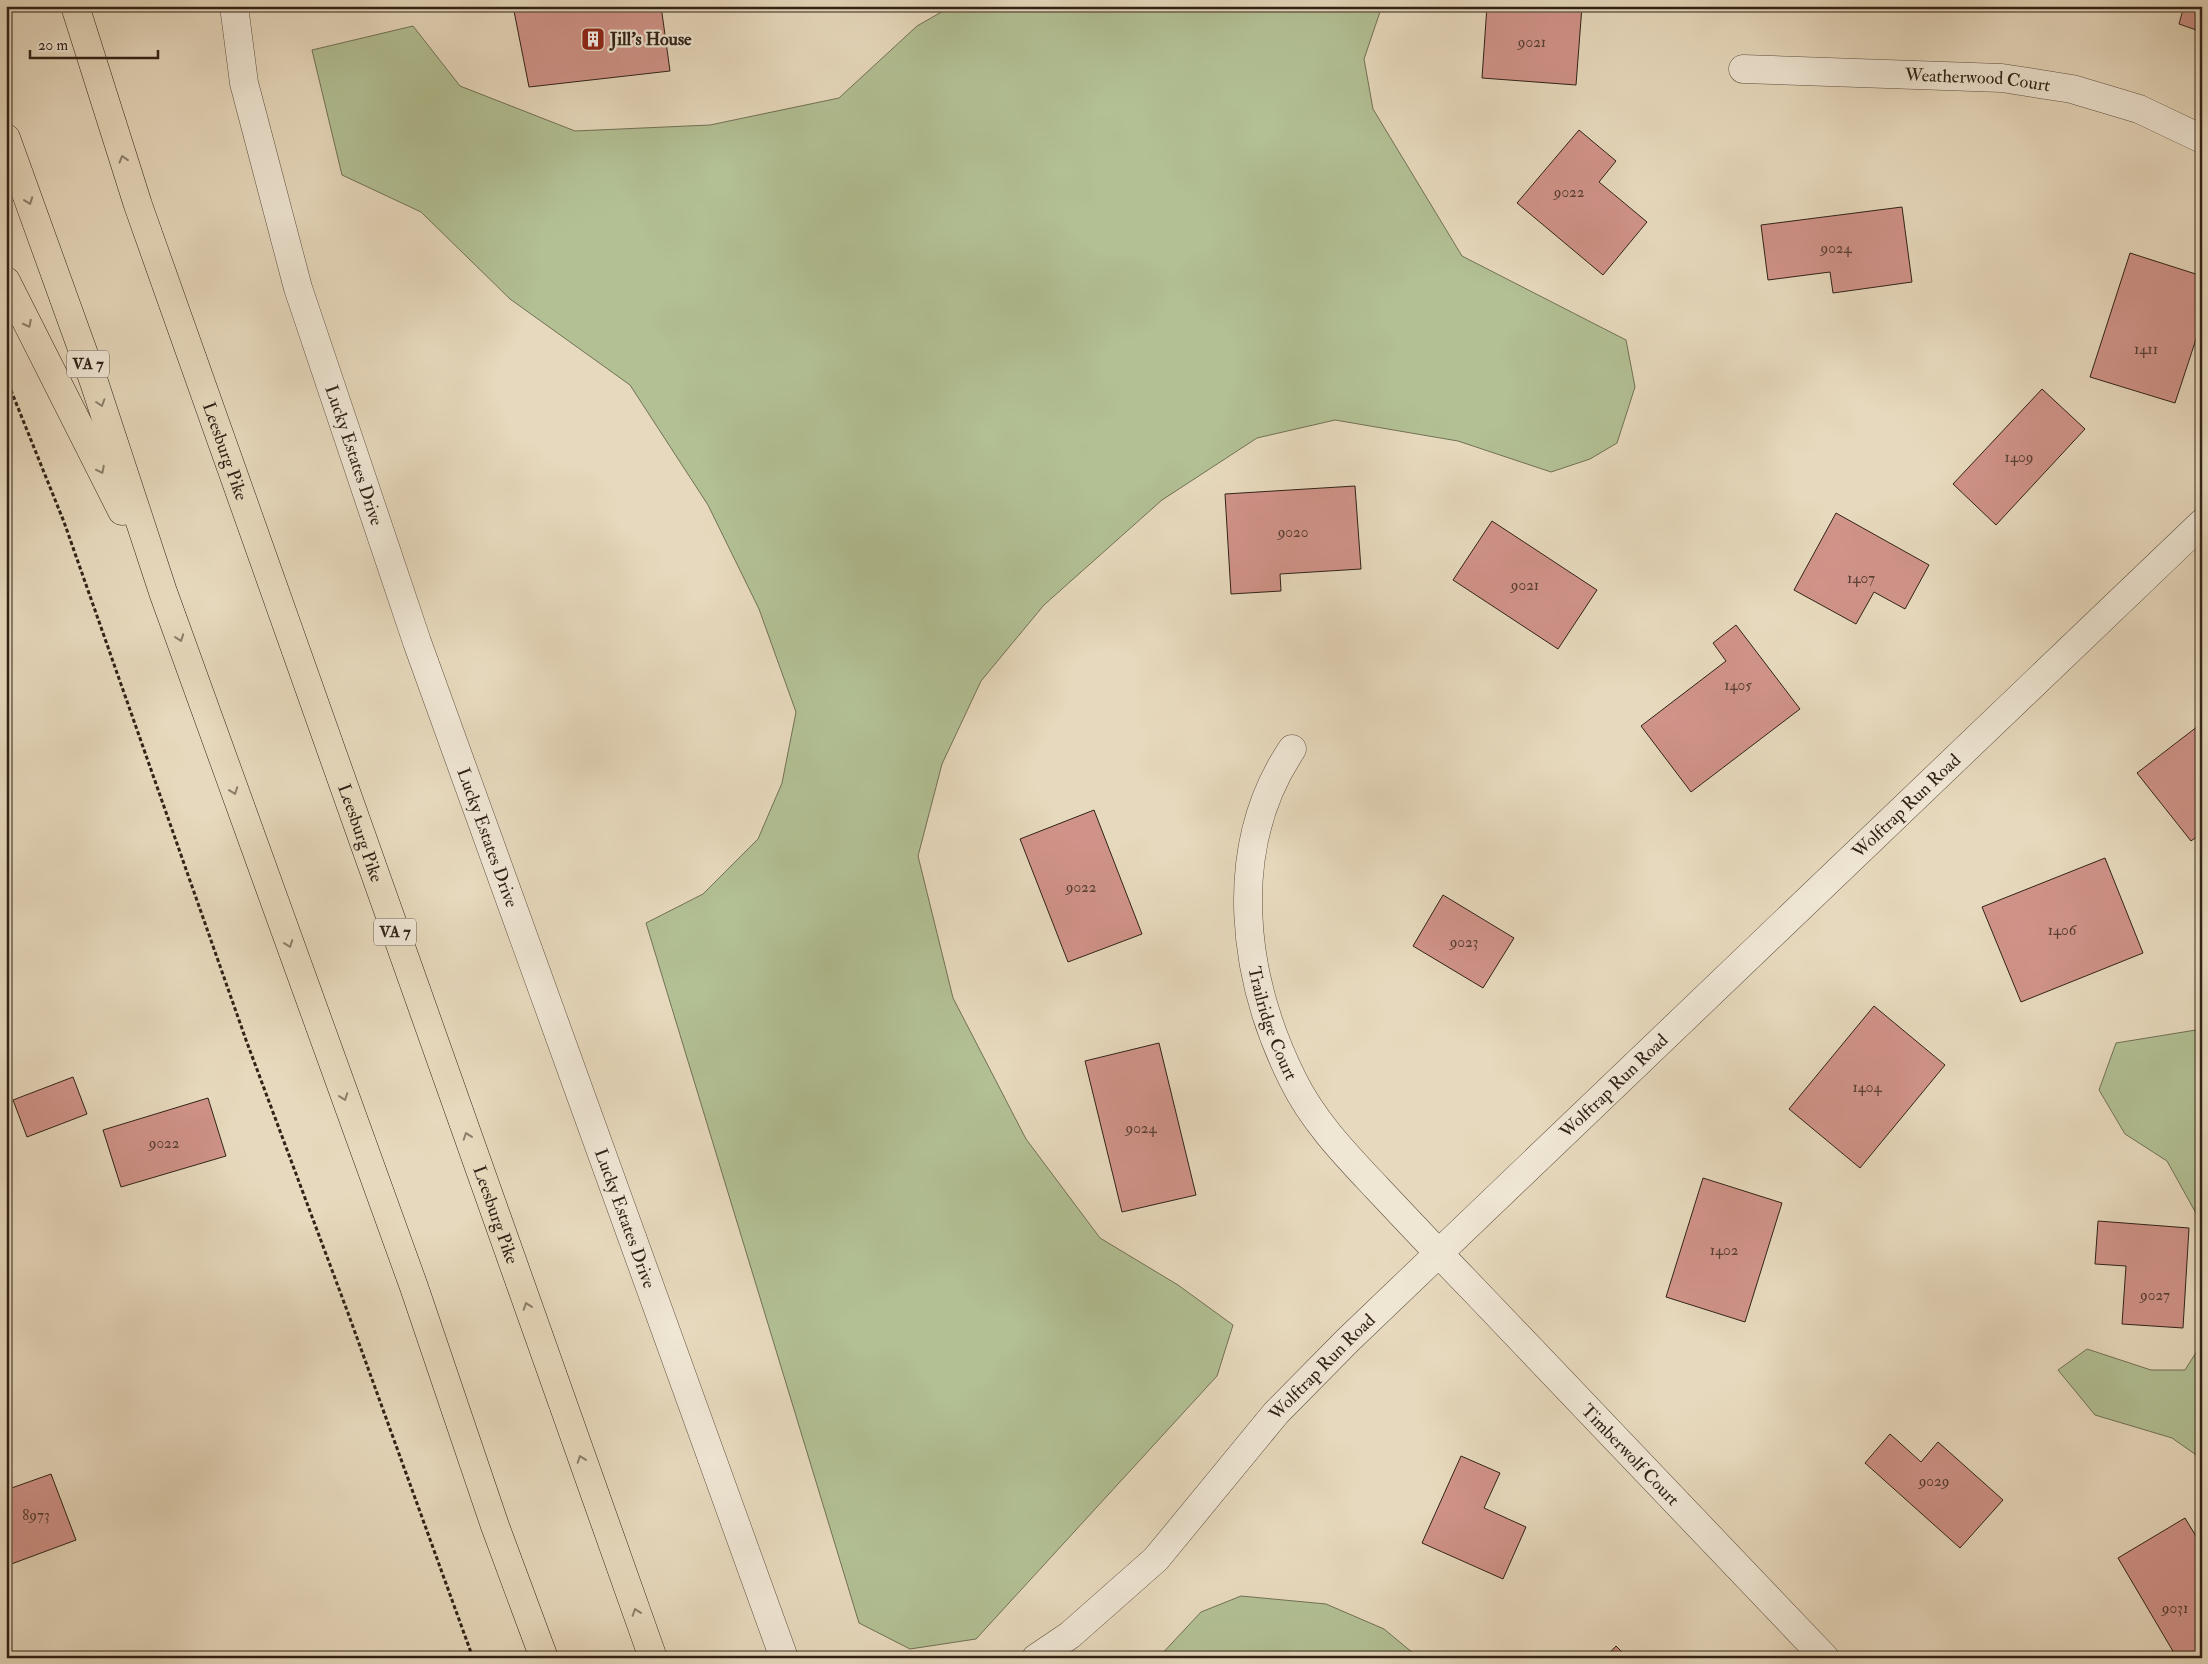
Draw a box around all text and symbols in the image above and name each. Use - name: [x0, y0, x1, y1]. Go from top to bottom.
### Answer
- building icon: Jill's House: [580, 26, 606, 52]
- scale bar: [30, 28, 158, 60]
- place label: Jill's House: [609, 28, 692, 51]
- house number: 9021: [1517, 33, 1546, 52]
- text: 20 m: [38, 36, 68, 55]
- street label: Weatherwood Court: [1904, 63, 2052, 97]
- one-way arrow: [119, 155, 129, 163]
- house number: 9022: [1553, 183, 1585, 202]
- one-way arrow: [23, 196, 33, 204]
- house number: 9024: [1819, 239, 1852, 258]
- one-way arrow: [22, 319, 32, 328]
- house number: 1411: [2134, 340, 2158, 359]
- road number: VA 7: [67, 350, 109, 378]
- street label: Lucky Estates Drive: [320, 382, 389, 529]
- one-way arrow: [96, 398, 106, 407]
- street label: Leesburg Pike: [197, 399, 253, 504]
- house number: 1409: [2005, 448, 2033, 467]
- one-way arrow: [95, 464, 105, 473]
- house number: 9020: [1277, 523, 1308, 542]
- house number: 1407: [1847, 569, 1875, 588]
- house number: 9021: [1510, 576, 1539, 595]
- one-way arrow: [174, 634, 184, 642]
- house number: 1405: [1724, 676, 1752, 695]
- street label: Wolftrap Run Road: [1847, 749, 1965, 864]
- street label: Lucky Estates Drive: [452, 765, 524, 911]
- street label: Leesburg Pike: [333, 781, 389, 886]
- one-way arrow: [228, 787, 238, 795]
- house number: 9022: [1065, 878, 1097, 897]
- road number: VA 7: [374, 919, 416, 946]
- house number: 1406: [2048, 921, 2078, 940]
- house number: 9023: [1449, 933, 1478, 952]
- one-way arrow: [283, 940, 293, 948]
- street label: Trailridge Court: [1243, 964, 1303, 1084]
- street label: Wolftrap Run Road: [1554, 1029, 1673, 1144]
- house number: 1404: [1852, 1078, 1882, 1097]
- one-way arrow: [338, 1092, 348, 1101]
- house number: 9024: [1124, 1119, 1157, 1138]
- one-way arrow: [463, 1132, 473, 1141]
- house number: 9022: [148, 1134, 180, 1153]
- street label: Lucky Estates Drive: [589, 1145, 661, 1292]
- street label: Leesburg Pike: [468, 1162, 524, 1267]
- house number: 1402: [1710, 1241, 1739, 1260]
- house number: 9027: [2139, 1286, 2170, 1305]
- one-way arrow: [523, 1302, 533, 1310]
- street label: Wolftrap Run Road: [1263, 1309, 1380, 1426]
- street label: Timberwolf Court: [1576, 1399, 1685, 1511]
- one-way arrow: [577, 1455, 587, 1464]
- house number: 9029: [1918, 1472, 1949, 1491]
- house number: 8973: [22, 1506, 50, 1525]
- house number: 9031: [2161, 1599, 2188, 1618]
- one-way arrow: [632, 1608, 642, 1617]

